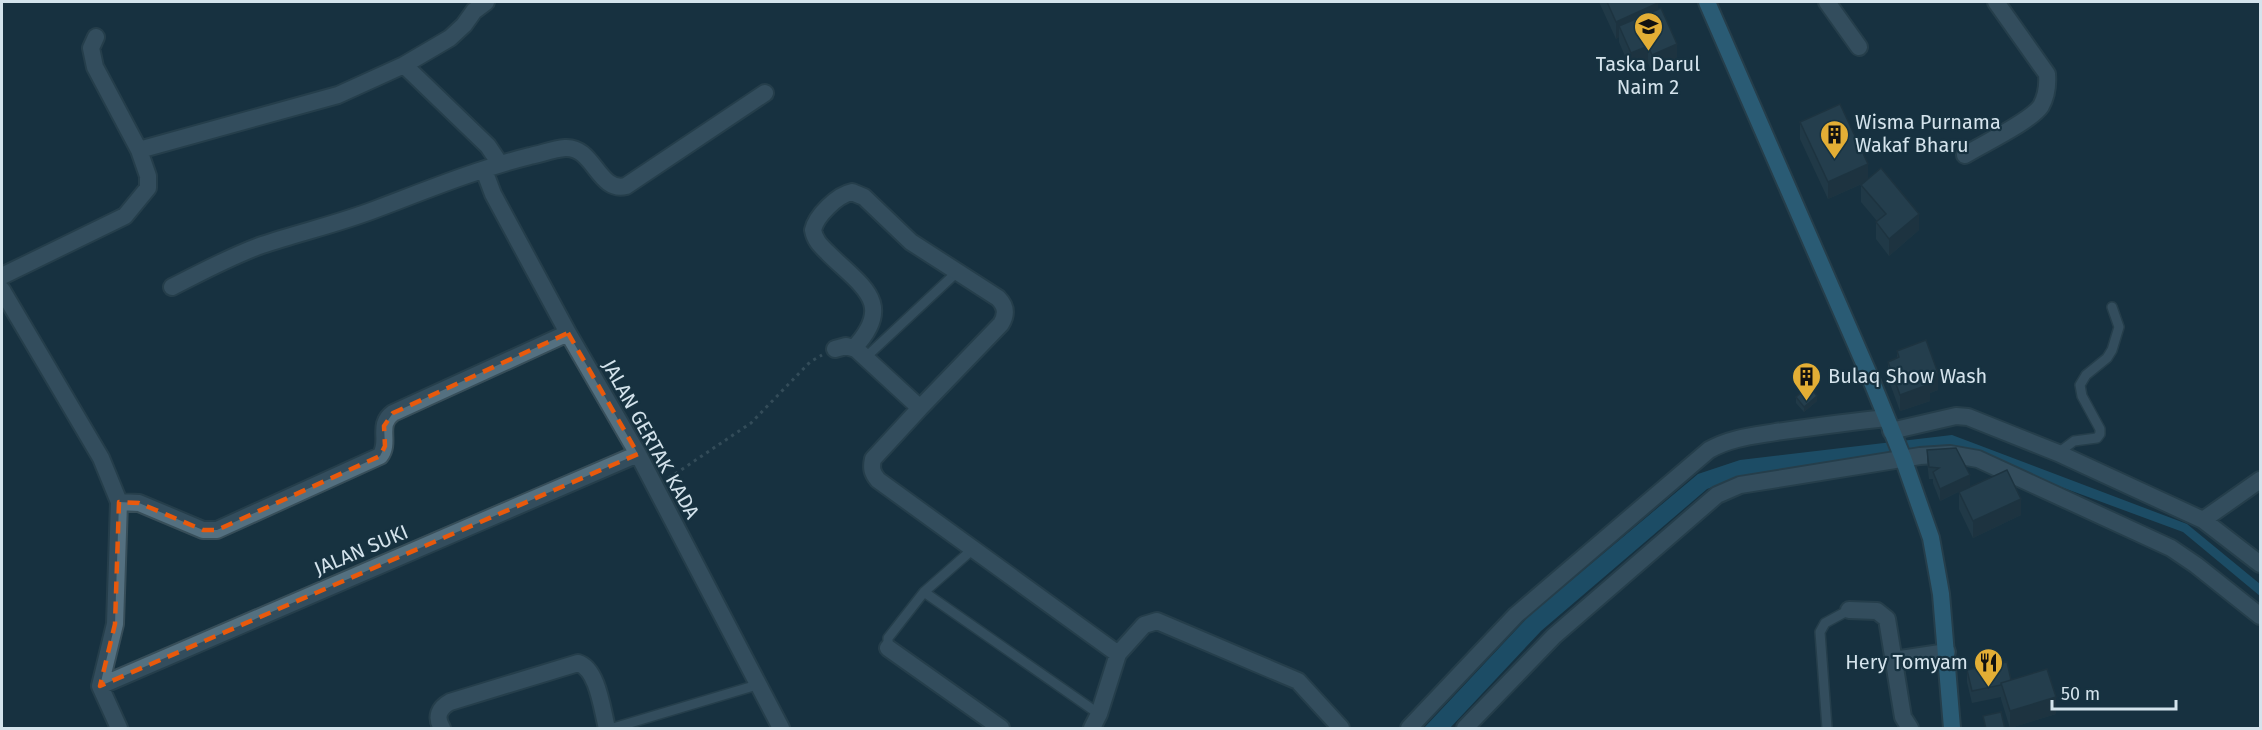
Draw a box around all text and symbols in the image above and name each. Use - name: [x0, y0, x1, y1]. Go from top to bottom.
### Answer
- school or university icon: Taska Darul Naim 2: [1632, 10, 1664, 52]
- place label: Taska Darul Naim 2: [1596, 52, 1700, 99]
- place label: Wisma Purnama Wakaf Bharu: [1855, 110, 2001, 157]
- building icon: Wisma Purnama Wakaf Bharu: [1818, 118, 1850, 160]
- street label: JALAN GERTAK KADA: [597, 355, 705, 523]
- building icon: Bulaq Show Wash: [1791, 360, 1823, 402]
- place label: Bulaq Show Wash: [1828, 364, 1987, 388]
- street label: JALAN SUKI: [310, 519, 412, 581]
- restaurant icon: Hery Tomyam: [1973, 646, 2005, 688]
- place label: Hery Tomyam: [1845, 650, 1968, 674]
- scale bar: [2052, 673, 2176, 711]
- text: 50 m: [2061, 683, 2100, 705]

